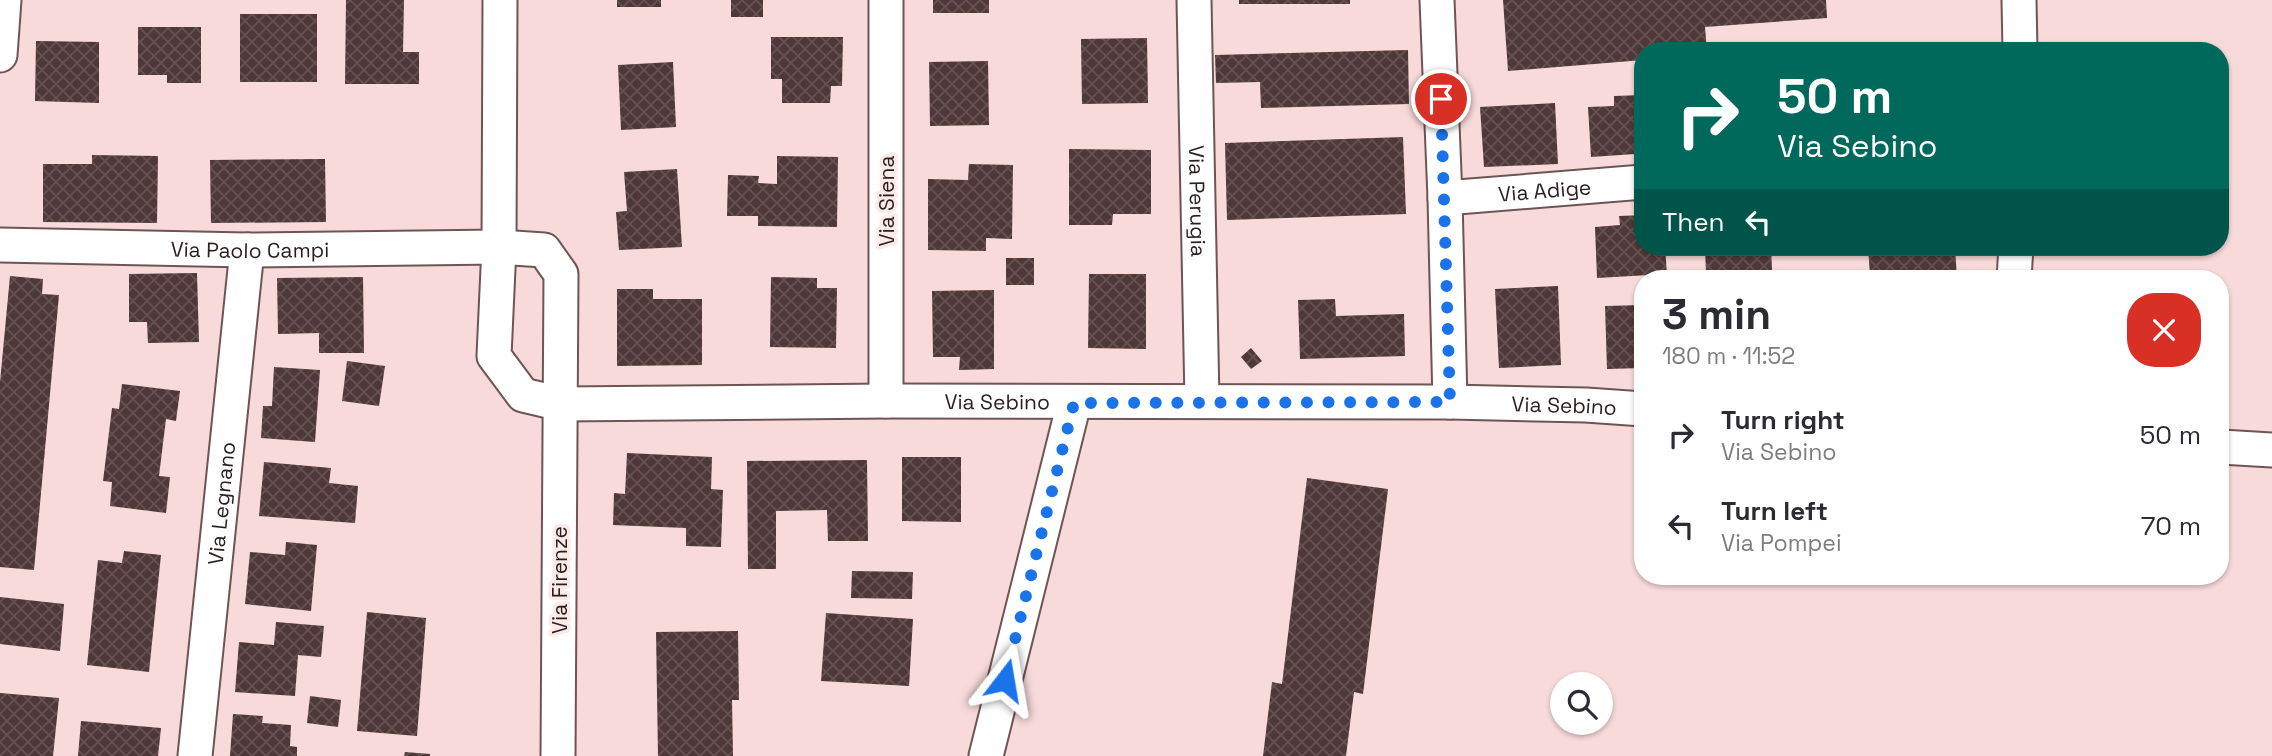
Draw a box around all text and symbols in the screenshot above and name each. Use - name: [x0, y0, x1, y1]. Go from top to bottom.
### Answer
- text: 50 m: [1777, 65, 1892, 127]
- pin: [1411, 69, 1471, 129]
- icon: right: [1662, 70, 1753, 161]
- icon: arrive: [1422, 80, 1460, 118]
- text: Via Sebino: [1777, 126, 1938, 166]
- street label: Via Perugia: [1183, 145, 1213, 257]
- street label: Via Siena: [873, 156, 900, 247]
- street label: Via Adige: [1497, 173, 1592, 207]
- icon: left: [1739, 203, 1777, 241]
- text: Then: [1662, 205, 1725, 239]
- street label: Via Paolo Campi: [170, 235, 329, 264]
- text: 3 min: [1662, 288, 1771, 341]
- button: close: [2127, 293, 2201, 367]
- text: 180 m · 11:52: [1662, 341, 1795, 371]
- street label: Via Sebino: [944, 388, 1050, 415]
- street label: Via Sebino: [1511, 390, 1618, 421]
- text: Turn right: [1721, 403, 1845, 437]
- icon: right: [1662, 416, 1700, 454]
- text: 50 m: [2140, 418, 2201, 452]
- text: Via Sebino: [1721, 437, 1836, 467]
- street label: Via Legnano: [201, 440, 241, 566]
- text: Turn left: [1721, 494, 1828, 528]
- icon: left: [1662, 507, 1700, 545]
- text: 70 m: [2141, 509, 2201, 543]
- street label: Via Firenze: [546, 526, 573, 634]
- text: Via Pompei: [1721, 528, 1842, 558]
- position arrow: [968, 643, 1042, 717]
- map controls: [1550, 672, 1613, 735]
- button: search: [1550, 672, 1613, 735]

